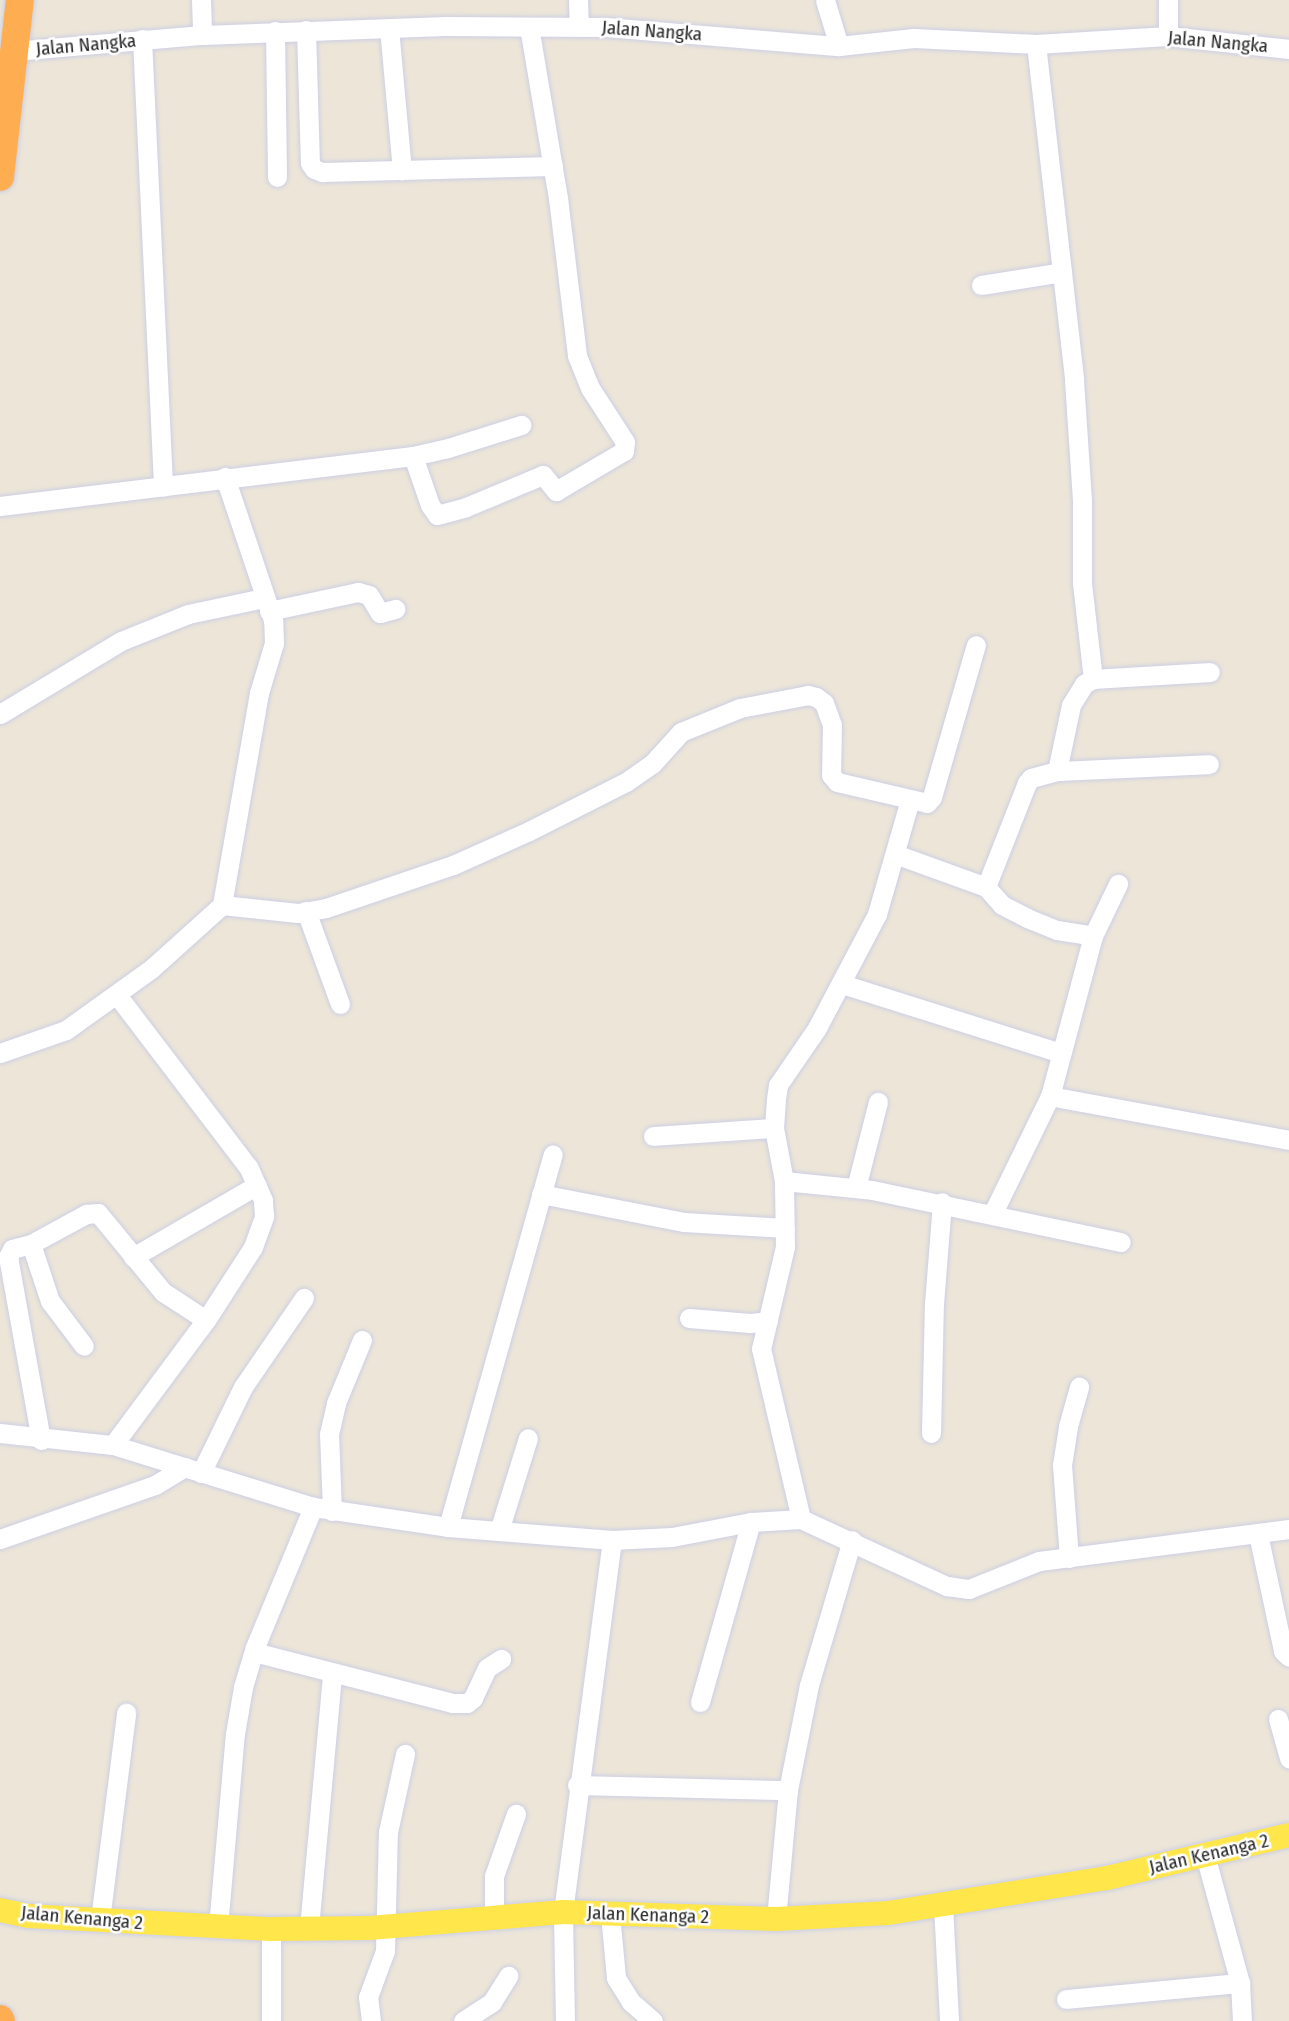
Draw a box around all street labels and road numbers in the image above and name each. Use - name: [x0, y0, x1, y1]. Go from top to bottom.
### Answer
- street label: Jalan Nangka: [601, 16, 703, 46]
- street label: Jalan Nangka: [1167, 26, 1269, 58]
- street label: Jalan Nangka: [35, 29, 137, 61]
- street label: Jalan Kenanga 2: [1147, 1829, 1271, 1879]
- street label: Jalan Kenanga 2: [20, 1901, 144, 1935]
- street label: Jalan Kenanga 2: [587, 1901, 709, 1929]

